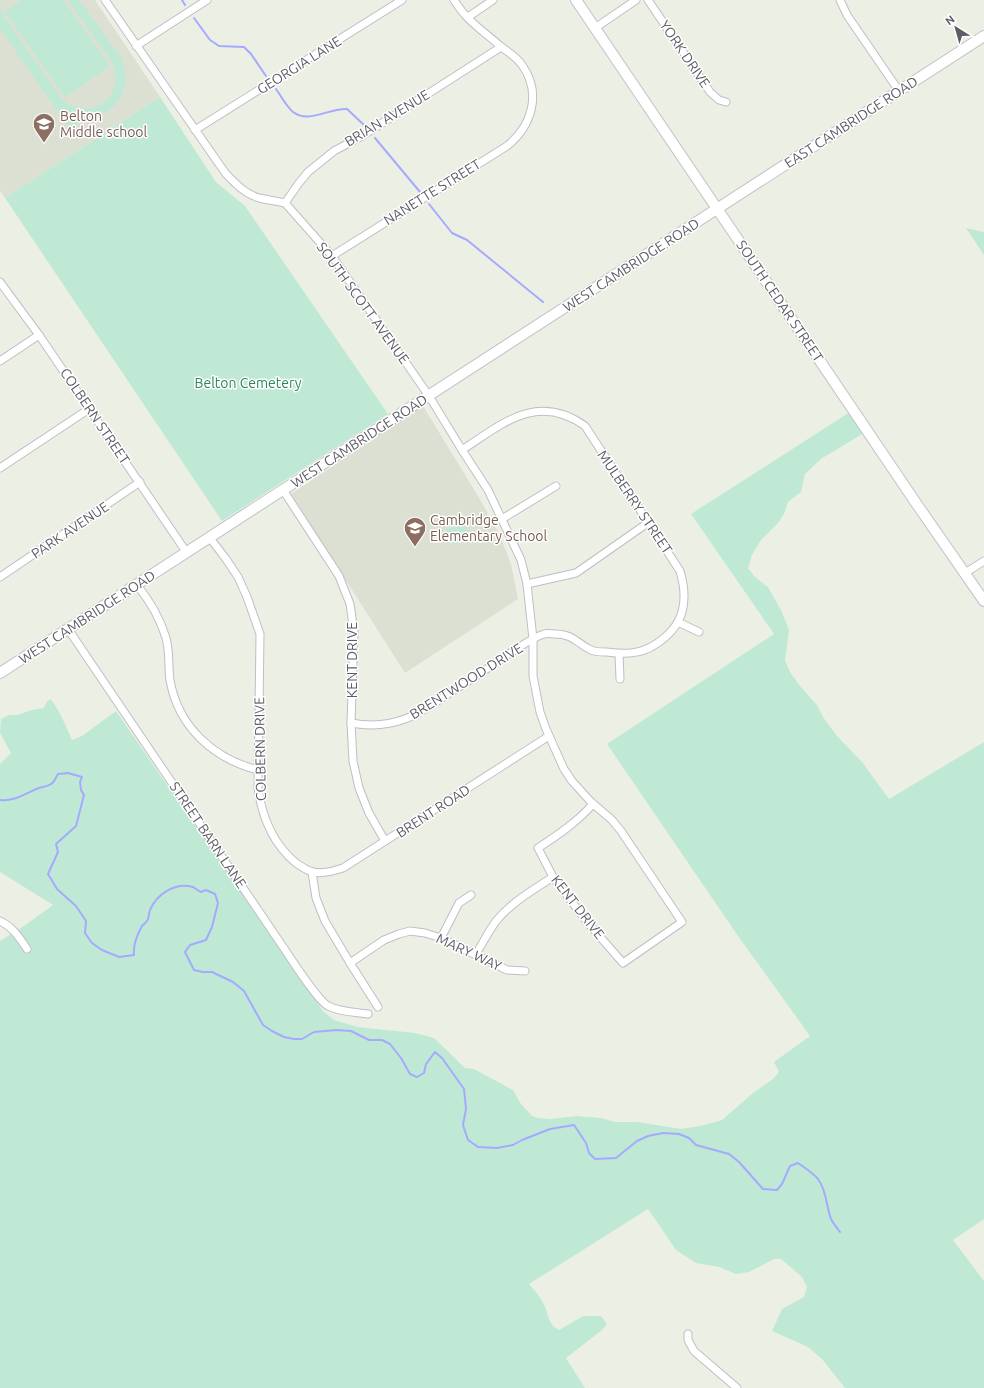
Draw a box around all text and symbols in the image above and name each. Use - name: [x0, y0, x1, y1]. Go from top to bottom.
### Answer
- north arrow: [936, 8, 976, 48]
- text: N: [943, 13, 957, 27]
- street label: YORK DRIVE: [657, 17, 714, 91]
- street label: GEORGIA LANE: [254, 33, 344, 97]
- street label: EAST CAMBRIDGE ROAD: [781, 73, 921, 171]
- street label: BRIAN AVENUE: [342, 86, 432, 150]
- place label: Belton Middle school: [60, 108, 148, 140]
- school or university icon: Belton Middle school: [31, 111, 57, 144]
- street label: NANETTE STREET: [381, 156, 484, 228]
- street label: WEST CAMBRIDGE ROAD: [560, 215, 702, 315]
- street label: SOUTH CEDAR STREET: [733, 237, 827, 365]
- street label: SOUTH SCOTT AVENUE: [313, 239, 413, 367]
- street label: COLBERN STREET: [57, 365, 133, 467]
- park label: Belton Cemetery: [195, 375, 302, 391]
- street label: WEST CAMBRIDGE ROAD: [288, 391, 430, 491]
- street label: MULBERRY STREET: [594, 447, 676, 557]
- street label: PARK AVENUE: [28, 498, 112, 562]
- place label: Cambridge Elementary School: [430, 512, 548, 544]
- school or university icon: Cambridge Elementary School: [402, 515, 428, 548]
- street label: WEST CAMBRIDGE ROAD: [16, 567, 158, 667]
- street label: KENT DRIVE: [344, 622, 360, 698]
- street label: BRENTWOOD DRIVE: [407, 640, 526, 722]
- street label: COLBERN DRIVE: [251, 697, 269, 801]
- street label: STREET BARN LANE: [166, 779, 250, 891]
- street label: BRENT ROAD: [393, 781, 473, 841]
- street label: KENT DRIVE: [548, 872, 608, 942]
- street label: MARY WAY: [434, 930, 504, 974]

